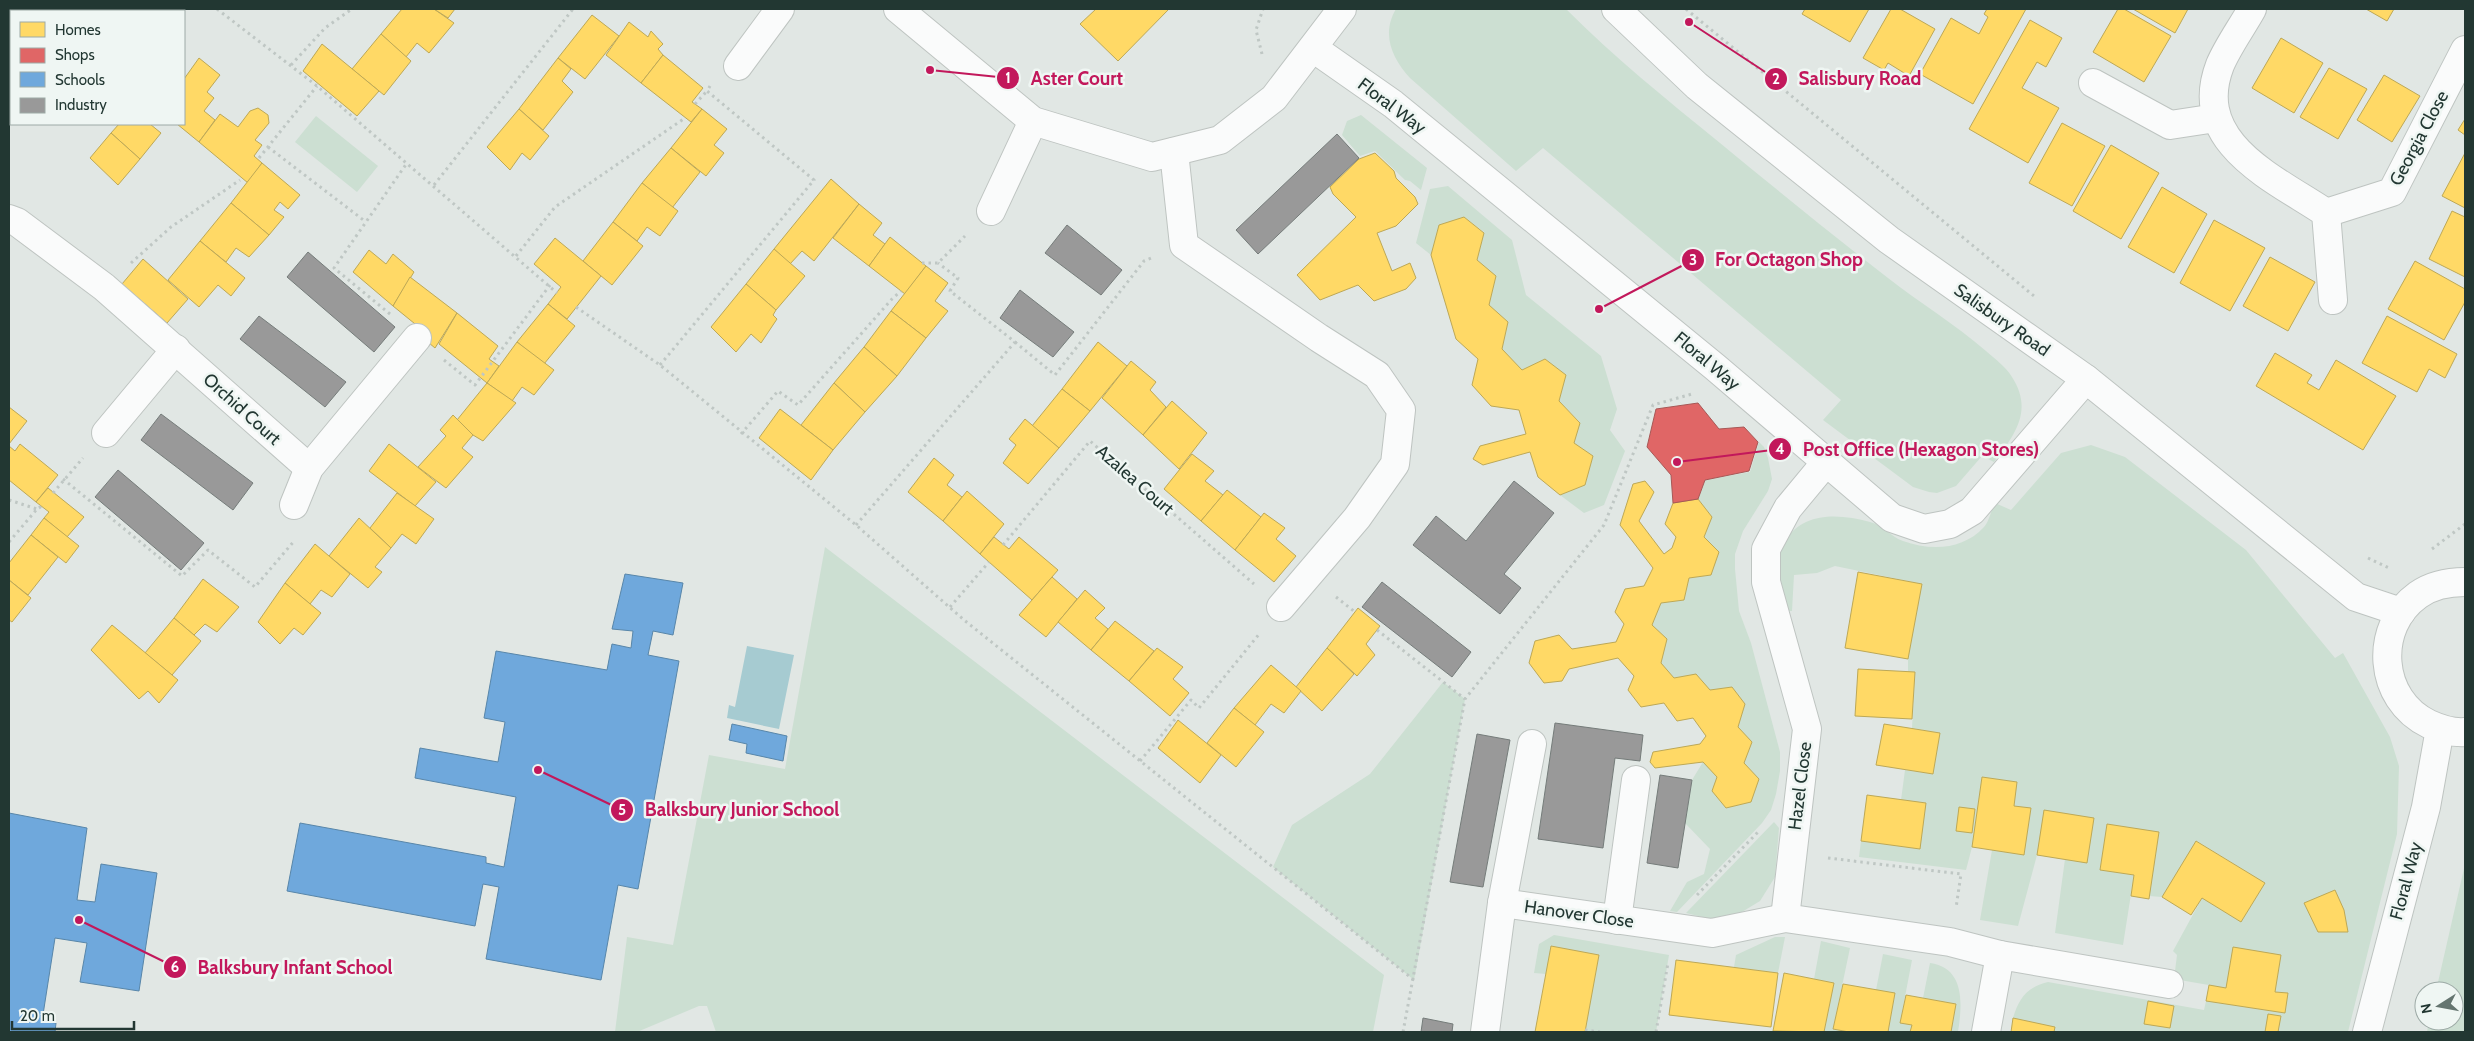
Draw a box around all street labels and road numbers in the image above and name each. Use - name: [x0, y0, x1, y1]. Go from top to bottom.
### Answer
- street label: Floral Way: [1354, 73, 1430, 139]
- street label: Georgia Close: [2385, 87, 2453, 189]
- street label: Salisbury Road: [1950, 279, 2054, 361]
- street label: Floral Way: [1669, 327, 1745, 395]
- street label: Orchid Court: [199, 368, 285, 450]
- street label: Azalea Court: [1091, 440, 1179, 520]
- street label: Hazel Close: [1784, 741, 1816, 831]
- street label: Floral Way: [2385, 840, 2427, 922]
- street label: Hanover Close: [1523, 895, 1635, 933]

